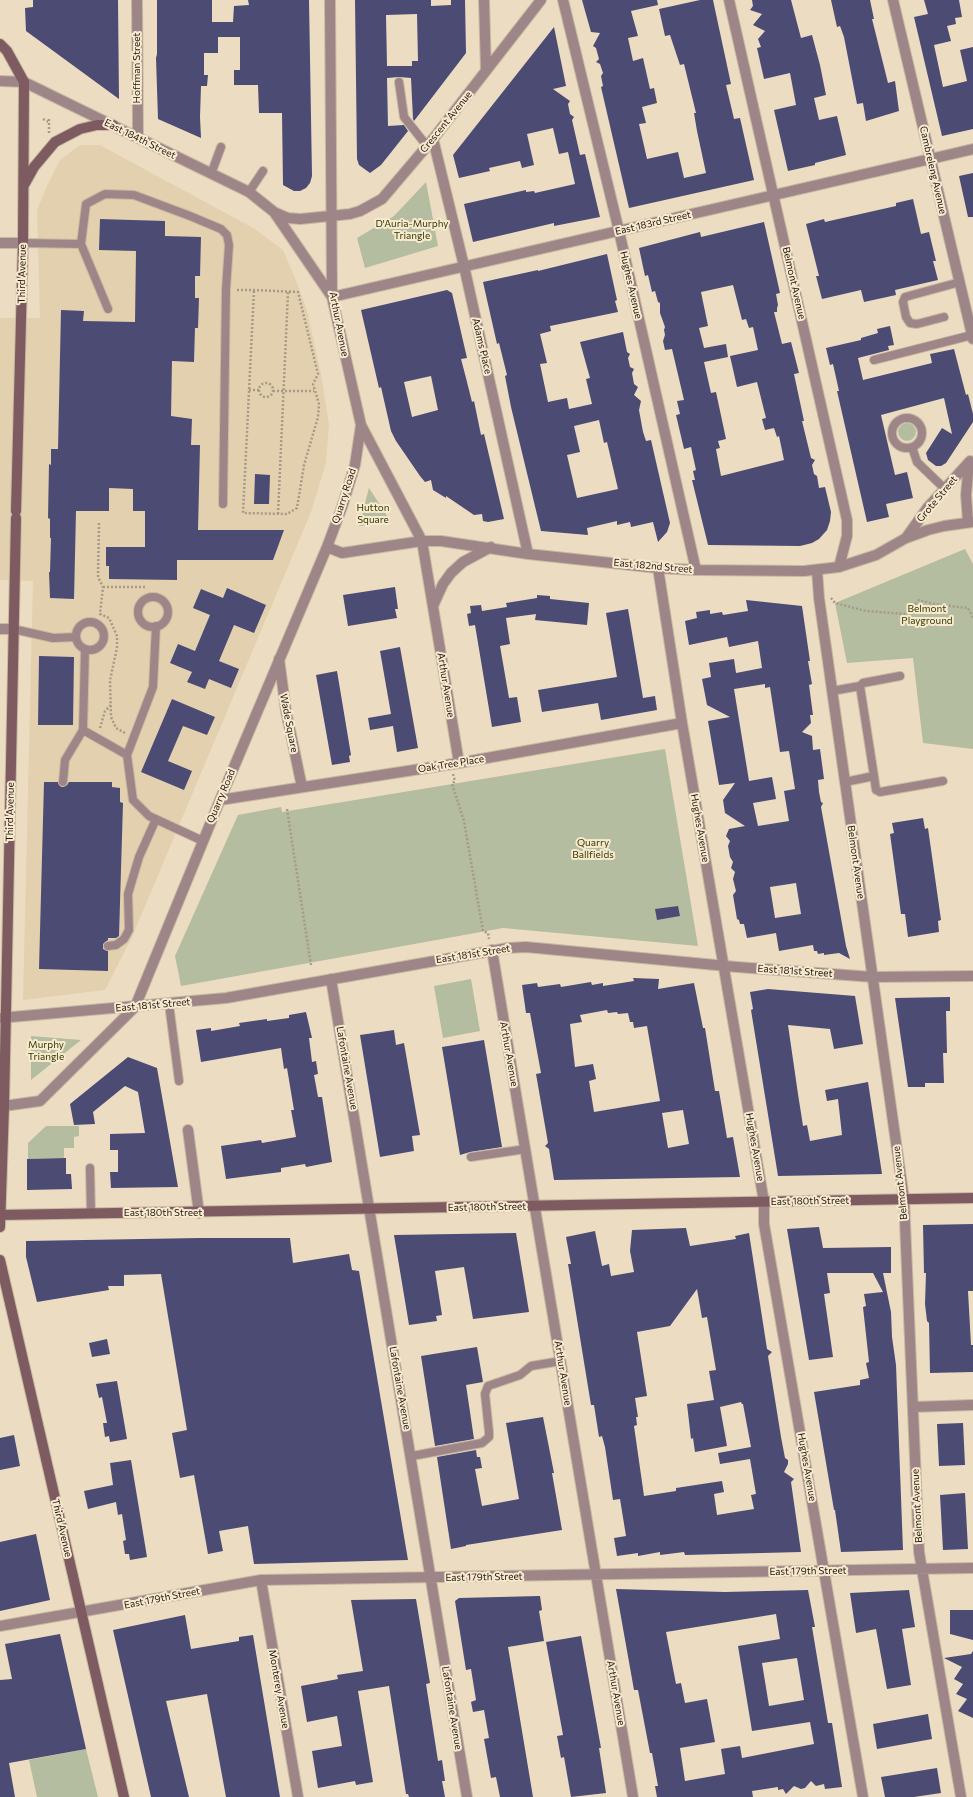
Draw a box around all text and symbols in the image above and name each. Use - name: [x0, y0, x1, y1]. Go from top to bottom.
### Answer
- street label: Hoffman Street: [131, 33, 143, 103]
- street label: Crescent Avenue: [417, 89, 475, 155]
- street label: East 184th Street: [102, 116, 178, 162]
- street label: Cambreleng Avenue: [917, 125, 949, 215]
- street label: East 183rd Street: [614, 208, 692, 238]
- park label: D'Auria-Murphy Triangle: [375, 218, 449, 242]
- street label: Third Avenue: [15, 244, 29, 304]
- street label: Belmont Avenue: [780, 246, 808, 320]
- street label: Hughes Avenue: [617, 250, 645, 320]
- street label: Arthur Avenue: [327, 291, 351, 357]
- street label: Adams Place: [470, 317, 494, 375]
- street label: Quarry Road: [329, 467, 359, 525]
- street label: Grote Street: [914, 473, 960, 525]
- park label: Hutton Square: [357, 502, 389, 526]
- street label: East 182nd Street: [613, 557, 693, 575]
- park label: Belmont Playground: [901, 603, 953, 626]
- street label: Arthur Avenue: [435, 652, 457, 718]
- street label: Wade Square: [277, 693, 301, 753]
- street label: Oak Tree Place: [417, 753, 485, 775]
- street label: Quarry Road: [204, 767, 238, 825]
- street label: Third Avenue: [3, 782, 17, 842]
- street label: Hughes Avenue: [688, 793, 712, 863]
- street label: Belmont Avenue: [845, 825, 867, 899]
- park label: Quarry Ballfields: [572, 837, 614, 860]
- street label: East 181st Street: [435, 942, 511, 966]
- street label: East 181st Street: [757, 962, 833, 980]
- street label: East 181st Street: [115, 996, 191, 1014]
- street label: Arthur Avenue: [497, 1021, 521, 1087]
- street label: Lafontaine Avenue: [334, 1025, 360, 1111]
- park label: Murphy Triangle: [28, 1039, 64, 1062]
- street label: Hughes Avenue: [743, 1112, 767, 1182]
- street label: Belmont Avenue: [890, 1146, 910, 1220]
- street label: East 180th Street: [771, 1194, 849, 1208]
- street label: East 180th Street: [448, 1200, 526, 1214]
- street label: East 180th Street: [124, 1207, 202, 1219]
- street label: Arthur Avenue: [552, 1340, 574, 1406]
- street label: Lafontaine Avenue: [387, 1345, 413, 1431]
- street label: Hughes Avenue: [795, 1432, 819, 1502]
- street label: Belmont Avenue: [909, 1469, 925, 1543]
- street label: Third Avenue: [49, 1498, 75, 1558]
- street label: East 179th Street: [769, 1564, 847, 1578]
- street label: East 179th Street: [445, 1570, 523, 1584]
- street label: East 179th Street: [123, 1585, 201, 1611]
- street label: Monterey Avenue: [266, 1649, 292, 1729]
- street label: Arthur Avenue: [604, 1660, 628, 1726]
- street label: Lafontaine Avenue: [439, 1665, 465, 1751]

